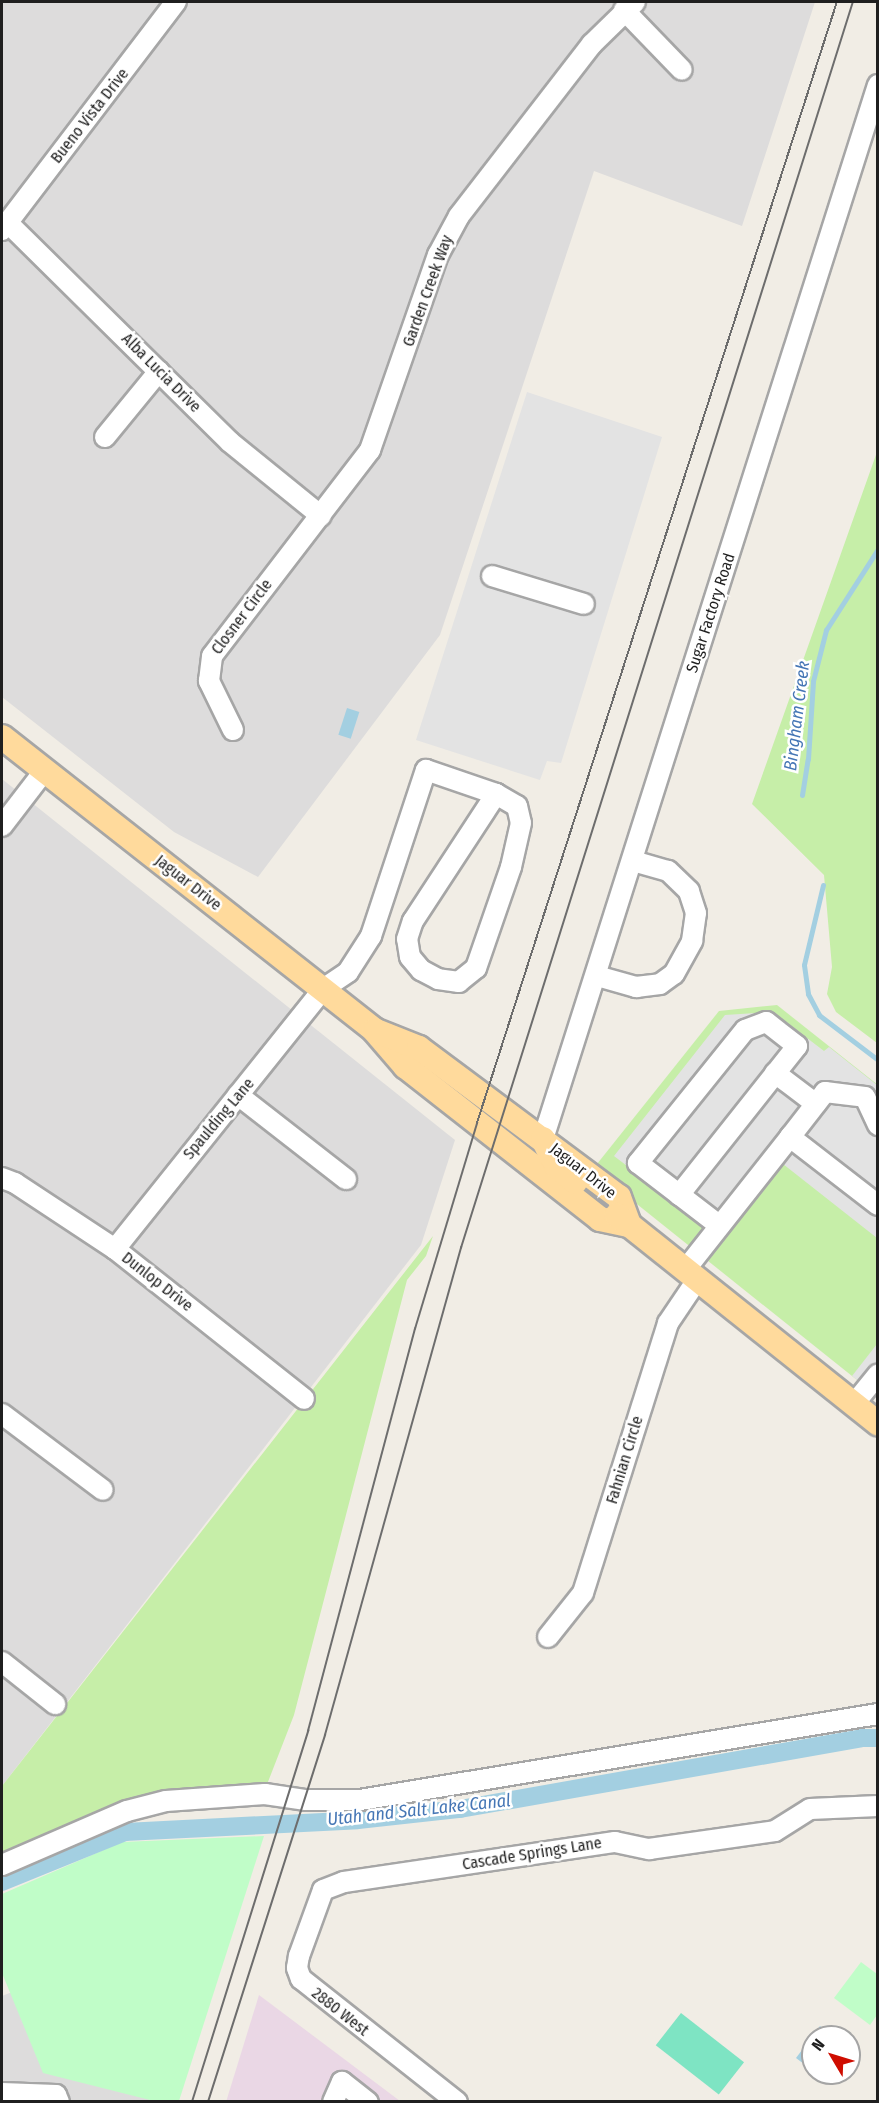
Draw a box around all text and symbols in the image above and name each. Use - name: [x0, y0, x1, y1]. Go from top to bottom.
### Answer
- street label: Bueno Vista Drive: [47, 65, 133, 167]
- street label: Garden Creek Way: [399, 233, 457, 349]
- street label: Alba Lucia Drive: [117, 329, 205, 417]
- street label: Sugar Factory Road: [683, 551, 739, 675]
- street label: Closner Circle: [207, 576, 277, 658]
- water label: Bingham Creek: [780, 660, 814, 772]
- street label: Jaguar Drive: [151, 851, 225, 915]
- street label: Spaulding Lane: [179, 1074, 259, 1164]
- street label: Jaguar Drive: [546, 1139, 620, 1203]
- street label: Dunlop Drive: [118, 1248, 196, 1316]
- street label: Fahnian Circle: [603, 1414, 647, 1506]
- water label: Utah and Salt Lake Canal: [326, 1790, 512, 1830]
- street label: Cascade Springs Lane: [461, 1833, 603, 1875]
- street label: 2880 West: [308, 1984, 372, 2040]
- north arrow: [801, 2025, 861, 2085]
- text: N: [808, 2035, 828, 2054]

